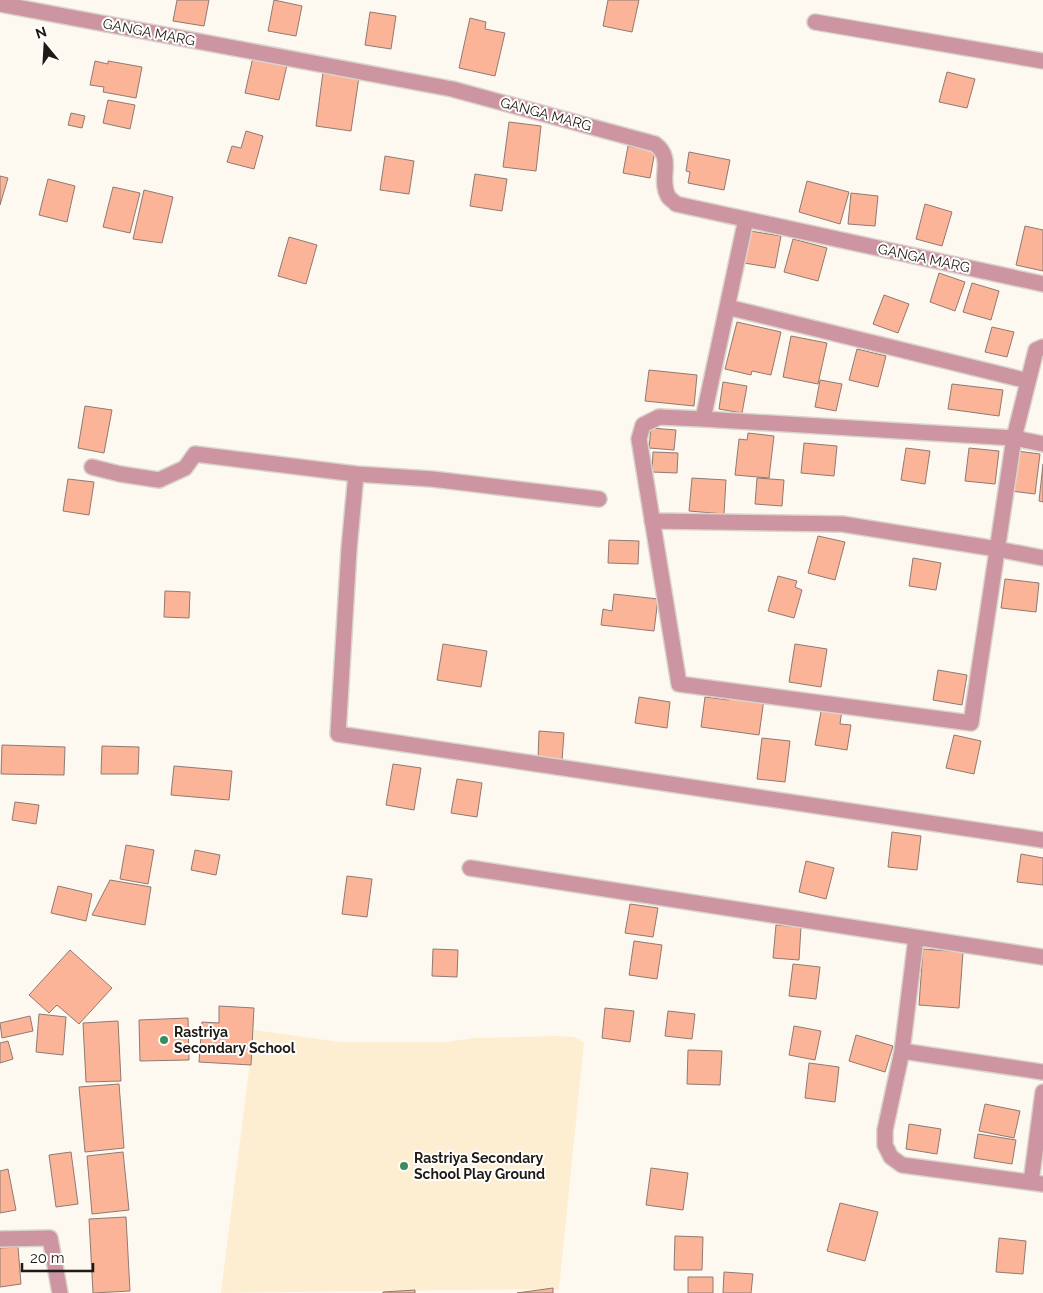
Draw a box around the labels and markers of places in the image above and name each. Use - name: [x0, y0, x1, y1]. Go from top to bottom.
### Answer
- place label: Rastriya Secondary School: [174, 1024, 296, 1056]
- marker: Rastriya Secondary School: [158, 1034, 170, 1046]
- place label: Rastriya Secondary School Play Ground: [414, 1150, 545, 1182]
- marker: Rastriya Secondary School Play Ground: [398, 1160, 410, 1172]

